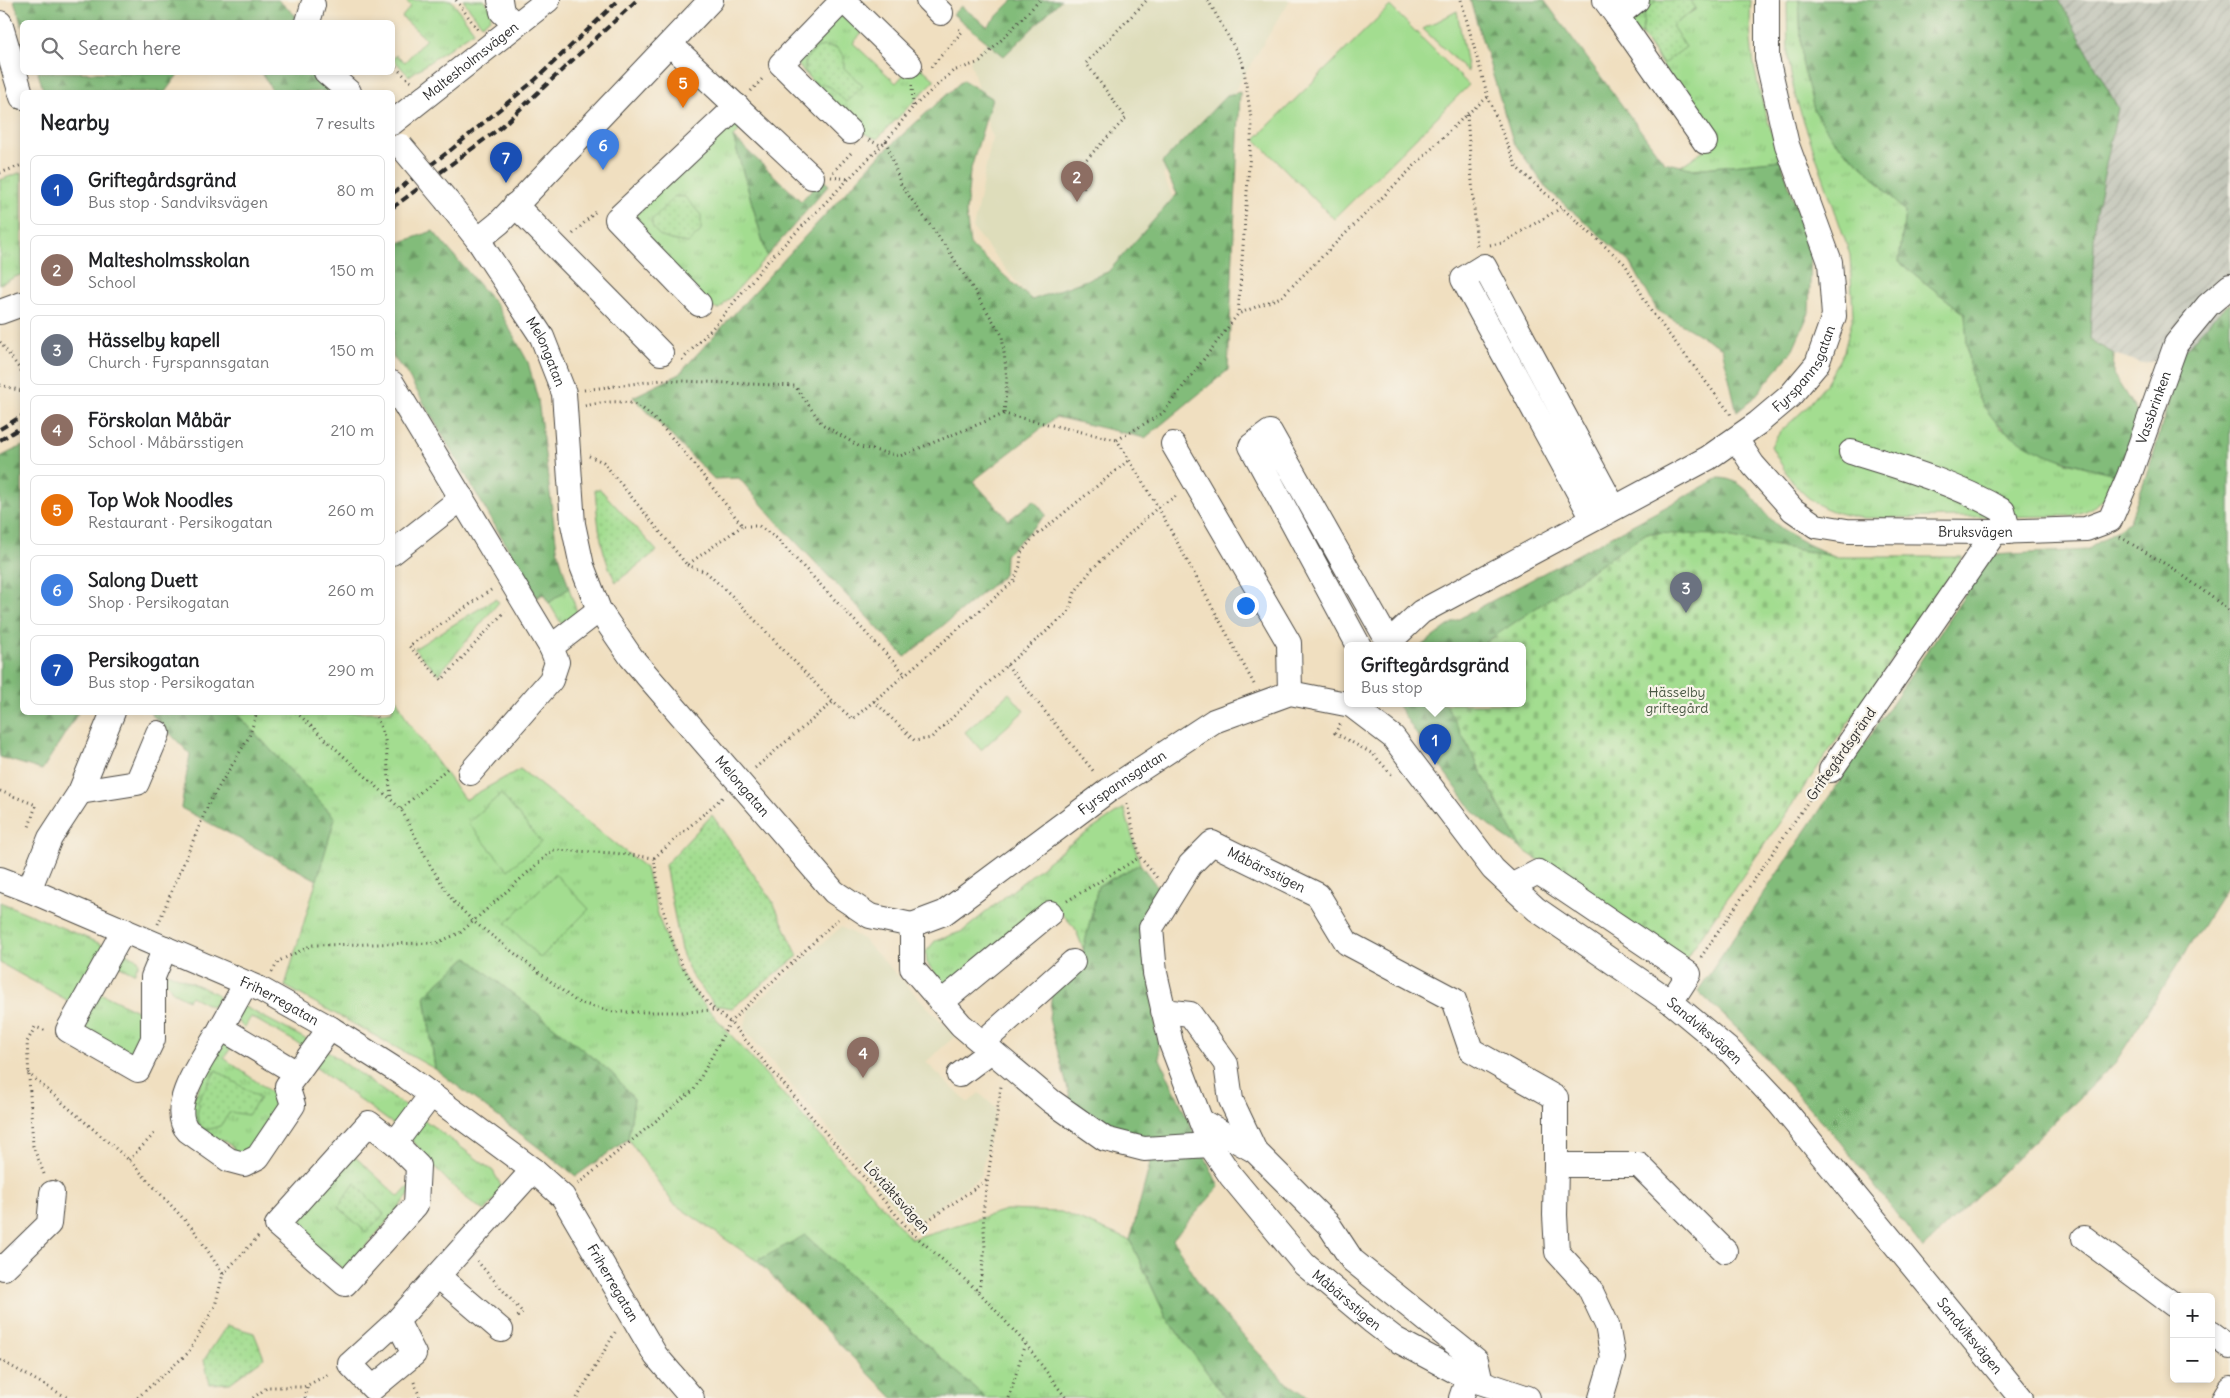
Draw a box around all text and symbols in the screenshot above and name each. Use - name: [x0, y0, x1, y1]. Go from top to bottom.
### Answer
- street label: Maltesholmsvägen: [419, 18, 522, 104]
- search box: [20, 20, 395, 75]
- icon: search: [38, 34, 66, 62]
- text: Search here: [78, 36, 181, 60]
- pin: 5: [667, 67, 699, 108]
- text: Nearby: [40, 109, 110, 136]
- text: 7 results: [316, 113, 375, 133]
- pin: 6: [587, 129, 619, 170]
- pin: 7: [490, 142, 522, 183]
- pin: 2: [1061, 161, 1093, 202]
- text: Griftegårdsgränd: [88, 168, 236, 192]
- text: 1: [54, 180, 60, 200]
- text: 80 m: [336, 180, 374, 200]
- text: Bus stop · Sandviksvägen: [88, 192, 268, 212]
- text: Maltesholmsskolan: [88, 248, 250, 272]
- text: 2: [53, 260, 61, 280]
- text: 150 m: [330, 260, 374, 280]
- text: School: [88, 272, 136, 292]
- street label: Melongatan: [522, 313, 569, 389]
- street label: Fyrspannsgatan: [1769, 323, 1839, 416]
- text: Hässelby kapell: [88, 328, 220, 352]
- text: 3: [52, 340, 62, 360]
- text: 150 m: [330, 340, 374, 360]
- text: Church · Fyrspannsgatan: [88, 352, 269, 372]
- street label: Vassbrinken: [2132, 369, 2175, 446]
- text: Förskolan Måbär: [88, 408, 231, 432]
- text: 4: [52, 420, 62, 440]
- text: 210 m: [331, 420, 374, 440]
- text: School · Måbärsstigen: [88, 432, 244, 452]
- text: Top Wok Noodles: [88, 488, 233, 512]
- text: 5: [52, 500, 62, 520]
- text: 260 m: [328, 500, 374, 520]
- text: Restaurant · Persikogatan: [88, 512, 273, 532]
- street label: Bruksvägen: [1938, 522, 2013, 541]
- text: Salong Duett: [88, 568, 198, 592]
- pin: 3: [1670, 572, 1702, 613]
- text: 6: [52, 580, 62, 600]
- text: 260 m: [328, 580, 374, 600]
- text: Shop · Persikogatan: [88, 592, 229, 612]
- your location: [1233, 593, 1259, 619]
- popup: [1344, 642, 1526, 707]
- text: Persikogatan: [88, 648, 200, 672]
- text: Griftegårdsgränd: [1361, 653, 1509, 677]
- text: 7: [53, 660, 61, 680]
- text: 290 m: [328, 660, 374, 680]
- text: Bus stop · Persikogatan: [88, 672, 255, 692]
- text: Bus stop: [1361, 677, 1423, 697]
- park label: Hässelby griftegård: [1646, 683, 1708, 717]
- street label: Griftegårdsgränd: [1802, 704, 1880, 804]
- pin: 1: [1419, 724, 1451, 765]
- street label: Fyrspannsgatan: [1075, 746, 1169, 819]
- street label: Melongatan: [711, 752, 774, 820]
- street label: Måbärsstigen: [1224, 843, 1308, 896]
- street label: Friherregatan: [237, 973, 322, 1029]
- street label: Sandviksvägen: [1663, 993, 1746, 1068]
- pin: 4: [847, 1037, 879, 1078]
- street label: Lövtäktsvägen: [860, 1157, 934, 1237]
- street label: Friherregatan: [583, 1241, 643, 1325]
- street label: Måbärsstigen: [1309, 1266, 1385, 1334]
- map controls: [2170, 1293, 2215, 1383]
- button: +: [2170, 1293, 2215, 1338]
- street label: Sandviksvägen: [1933, 1294, 2007, 1378]
- button: −: [2170, 1338, 2215, 1383]

